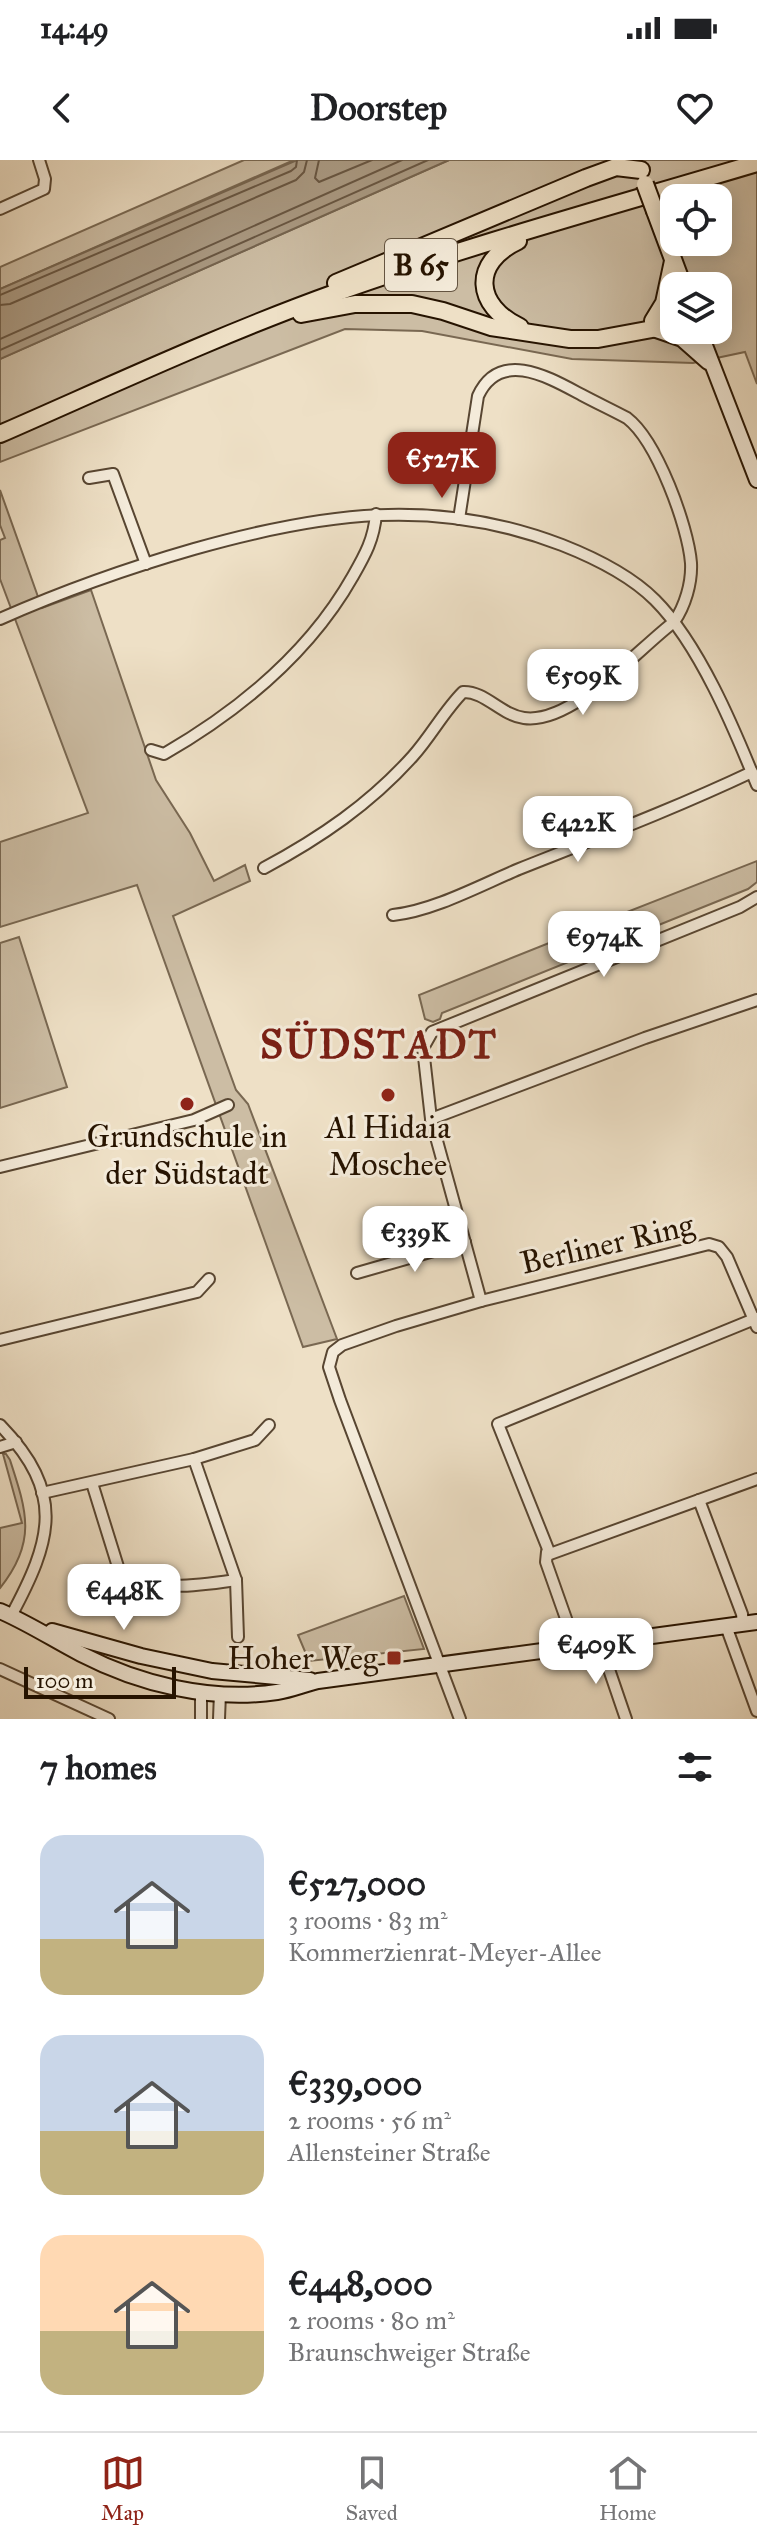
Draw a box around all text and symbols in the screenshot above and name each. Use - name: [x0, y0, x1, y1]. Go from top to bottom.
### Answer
- text: 14:49: [40, 10, 109, 46]
- icon: back: [40, 86, 84, 130]
- text: Doorstep: [310, 86, 447, 130]
- icon: heart: [673, 86, 717, 130]
- map controls: [660, 184, 732, 344]
- button: locate: [660, 184, 732, 256]
- road number: B 65: [385, 239, 457, 291]
- button: layers: [660, 272, 732, 344]
- pin: €527K: [386, 432, 498, 500]
- text: €527K: [406, 442, 478, 474]
- pin: €509K: [527, 649, 639, 717]
- text: €509K: [545, 659, 621, 691]
- pin: €422K: [522, 796, 634, 864]
- text: €422K: [541, 806, 615, 838]
- pin: €974K: [548, 911, 660, 979]
- text: €974K: [566, 921, 642, 953]
- district label: SÜDSTADT: [260, 1020, 498, 1069]
- marker: Al Hidaia Moschee: [379, 1086, 397, 1104]
- marker: Grundschule in der Südstadt: [178, 1095, 196, 1113]
- place label: Al Hidaia Moschee: [323, 1108, 451, 1184]
- place label: Grundschule in der Südstadt: [87, 1117, 287, 1193]
- street label: Berliner Ring: [516, 1205, 699, 1283]
- pin: €339K: [359, 1206, 471, 1274]
- text: €339K: [381, 1216, 449, 1248]
- pin: €448K: [68, 1564, 180, 1632]
- text: €448K: [85, 1574, 163, 1606]
- pin: €409K: [540, 1618, 652, 1686]
- text: €409K: [557, 1628, 635, 1660]
- place label: Hoher Weg: [227, 1639, 379, 1678]
- marker: Hoher Weg: [385, 1649, 403, 1667]
- scale bar: [24, 1663, 176, 1699]
- text: 100 m: [36, 1667, 93, 1694]
- icon: filters: [673, 1745, 717, 1789]
- text: 7 homes: [40, 1747, 157, 1788]
- text: €527,000: [288, 1863, 426, 1904]
- icon: home: [104, 1867, 200, 1963]
- text: 3 rooms · 83 m²: [288, 1904, 448, 1936]
- text: Kommerzienrat-Meyer-Allee: [288, 1936, 602, 1968]
- text: €339,000: [288, 2063, 422, 2104]
- icon: home: [104, 2067, 200, 2163]
- text: 2 rooms · 56 m²: [288, 2104, 451, 2136]
- text: Allensteiner Straße: [288, 2136, 490, 2168]
- text: €448,000: [288, 2263, 433, 2304]
- icon: home: [104, 2267, 200, 2363]
- text: 2 rooms · 80 m²: [288, 2304, 455, 2336]
- text: Braunschweiger Straße: [288, 2336, 531, 2368]
- tab: Map: [101, 2451, 145, 2526]
- tab: Saved: [346, 2451, 398, 2526]
- tab: Home: [599, 2451, 656, 2526]

